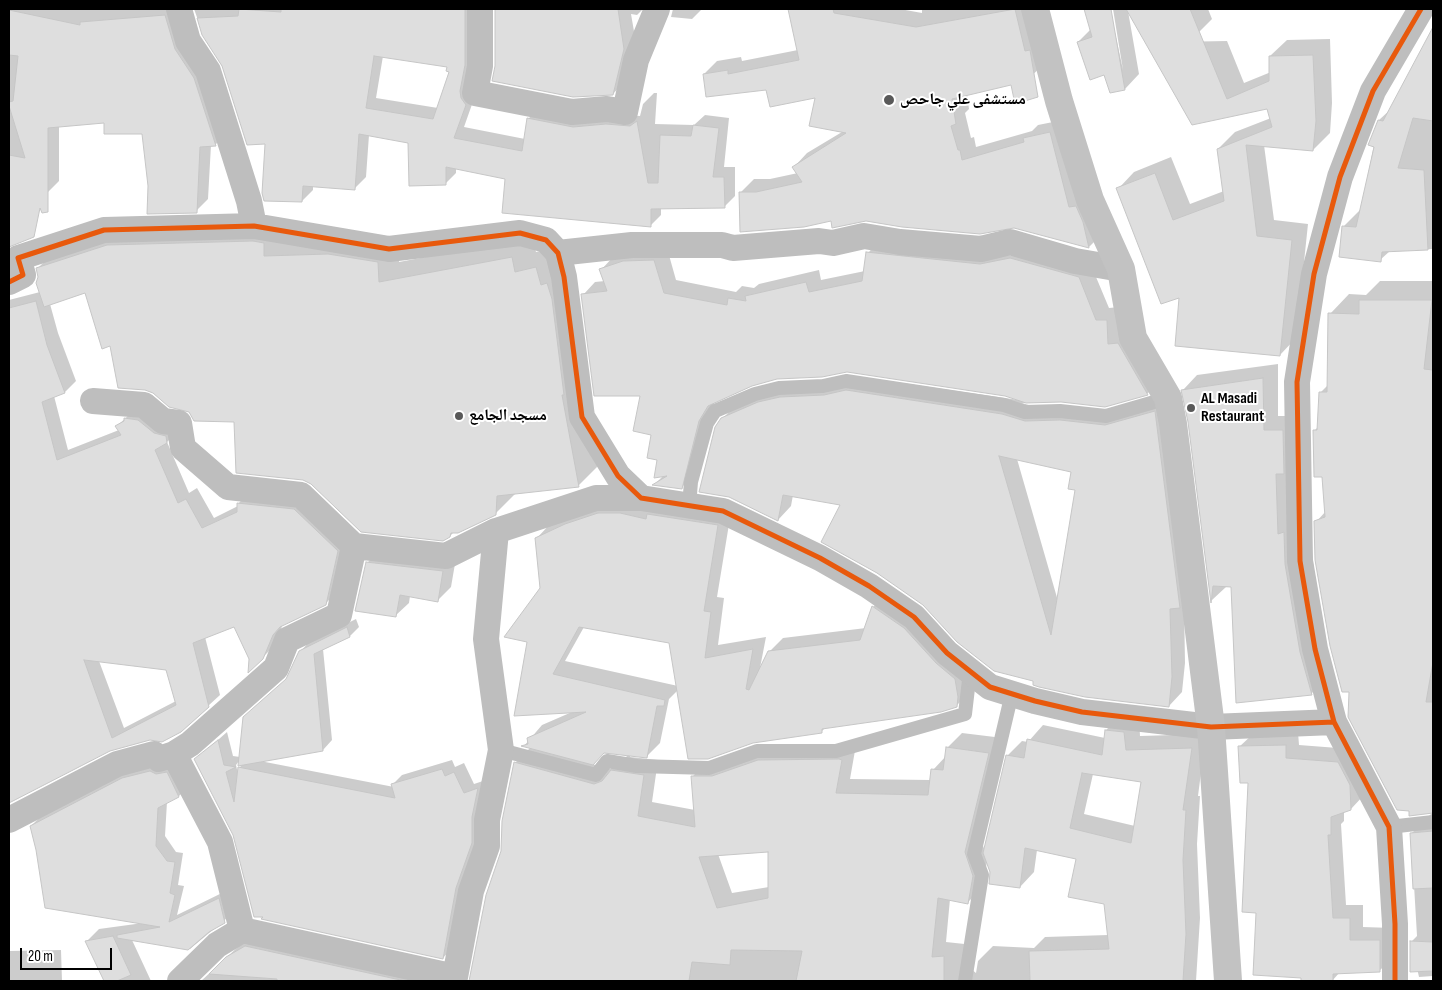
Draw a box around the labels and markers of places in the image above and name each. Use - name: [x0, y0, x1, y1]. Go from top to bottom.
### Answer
- place label: مستشفى علي جاحص: [900, 90, 1026, 110]
- marker: مستشفى علي جاحص: [882, 93, 896, 107]
- place label: AL Masadi Restaurant: [1201, 389, 1264, 427]
- marker: AL Masadi Restaurant: [1185, 402, 1197, 414]
- place label: مسجد الجامع: [469, 406, 547, 426]
- marker: مسجد الجامع: [453, 410, 465, 422]

